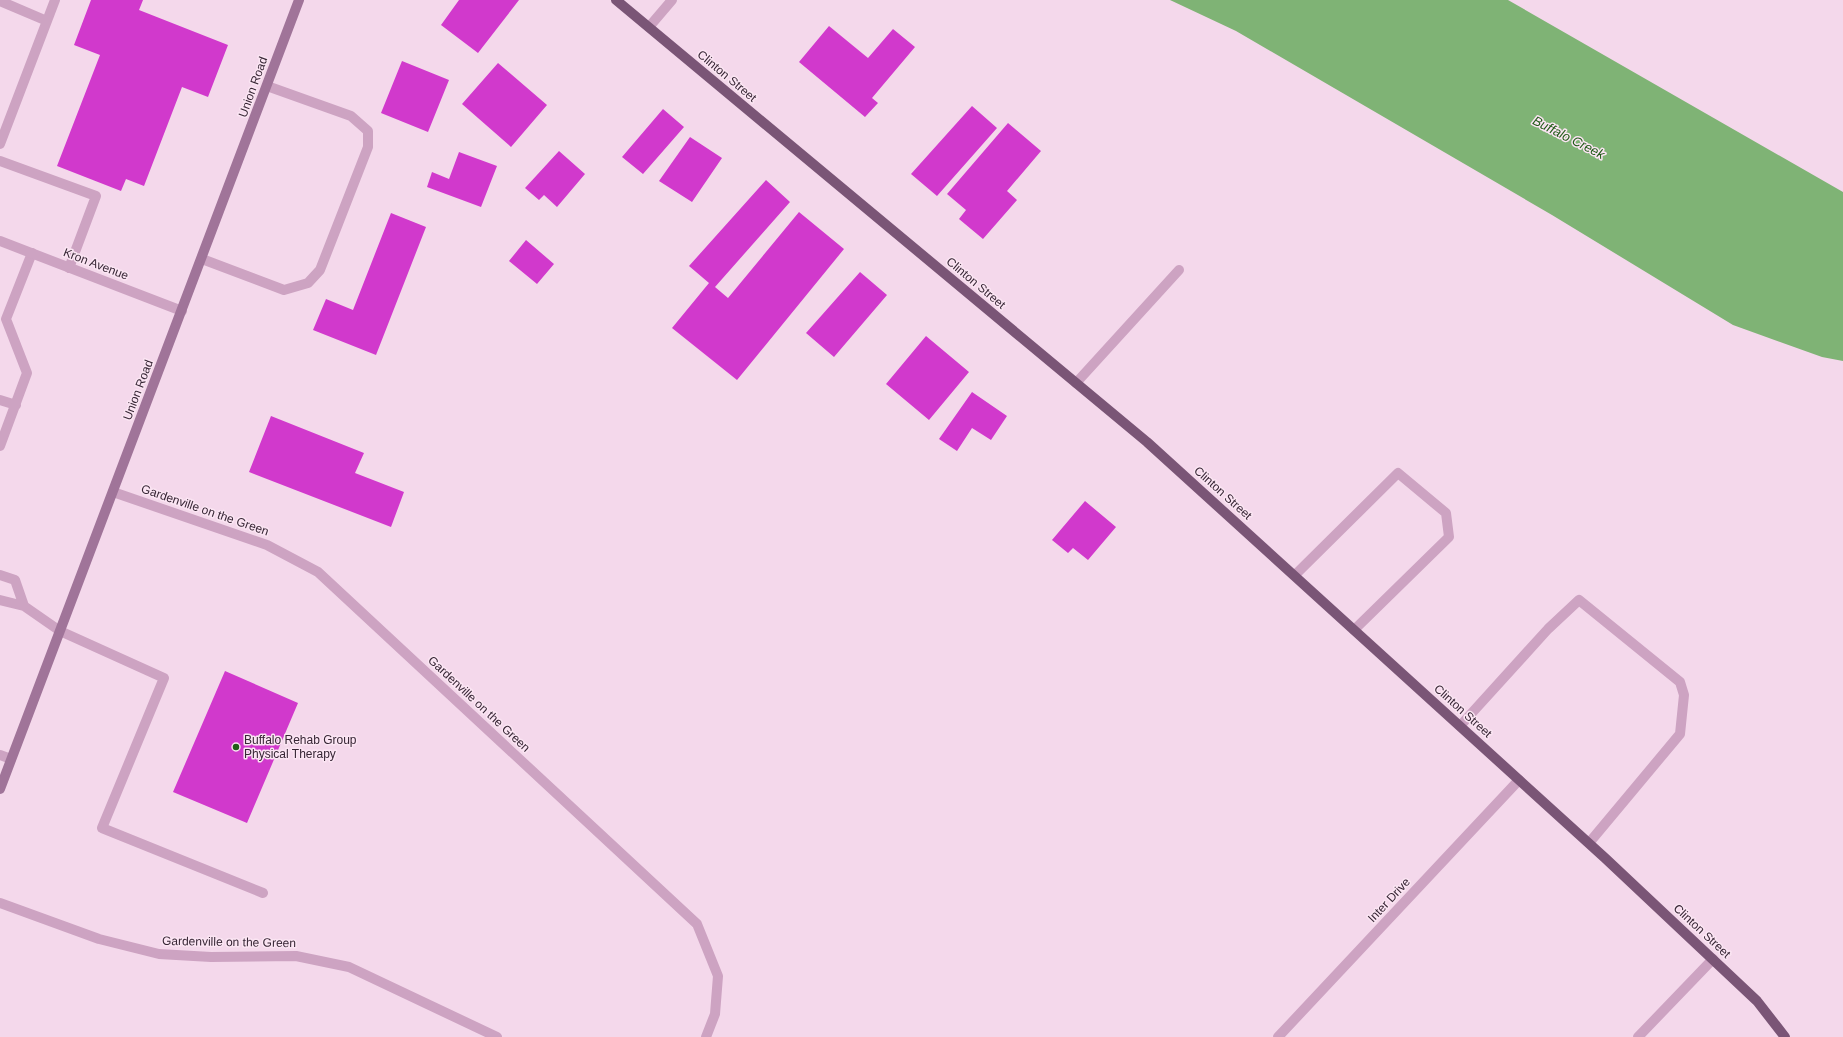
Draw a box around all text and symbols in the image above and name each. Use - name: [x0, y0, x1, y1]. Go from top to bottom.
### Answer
- street label: Clinton Street: [695, 47, 760, 105]
- street label: Union Road: [236, 55, 270, 119]
- water label: Buffalo Creek: [1530, 113, 1609, 163]
- street label: Kron Avenue: [62, 245, 131, 283]
- street label: Clinton Street: [944, 254, 1009, 312]
- street label: Union Road: [120, 358, 156, 422]
- street label: Clinton Street: [1191, 463, 1255, 523]
- street label: Gardenville on the Green: [139, 482, 271, 538]
- street label: Gardenville on the Green: [425, 653, 533, 755]
- street label: Clinton Street: [1431, 681, 1495, 741]
- place label: Buffalo Rehab Group Physical Therapy: [244, 733, 357, 761]
- marker: Buffalo Rehab Group Physical Therapy: [231, 742, 241, 752]
- street label: Inter Drive: [1365, 875, 1413, 925]
- street label: Clinton Street: [1671, 901, 1734, 961]
- street label: Gardenville on the Green: [162, 934, 296, 950]

